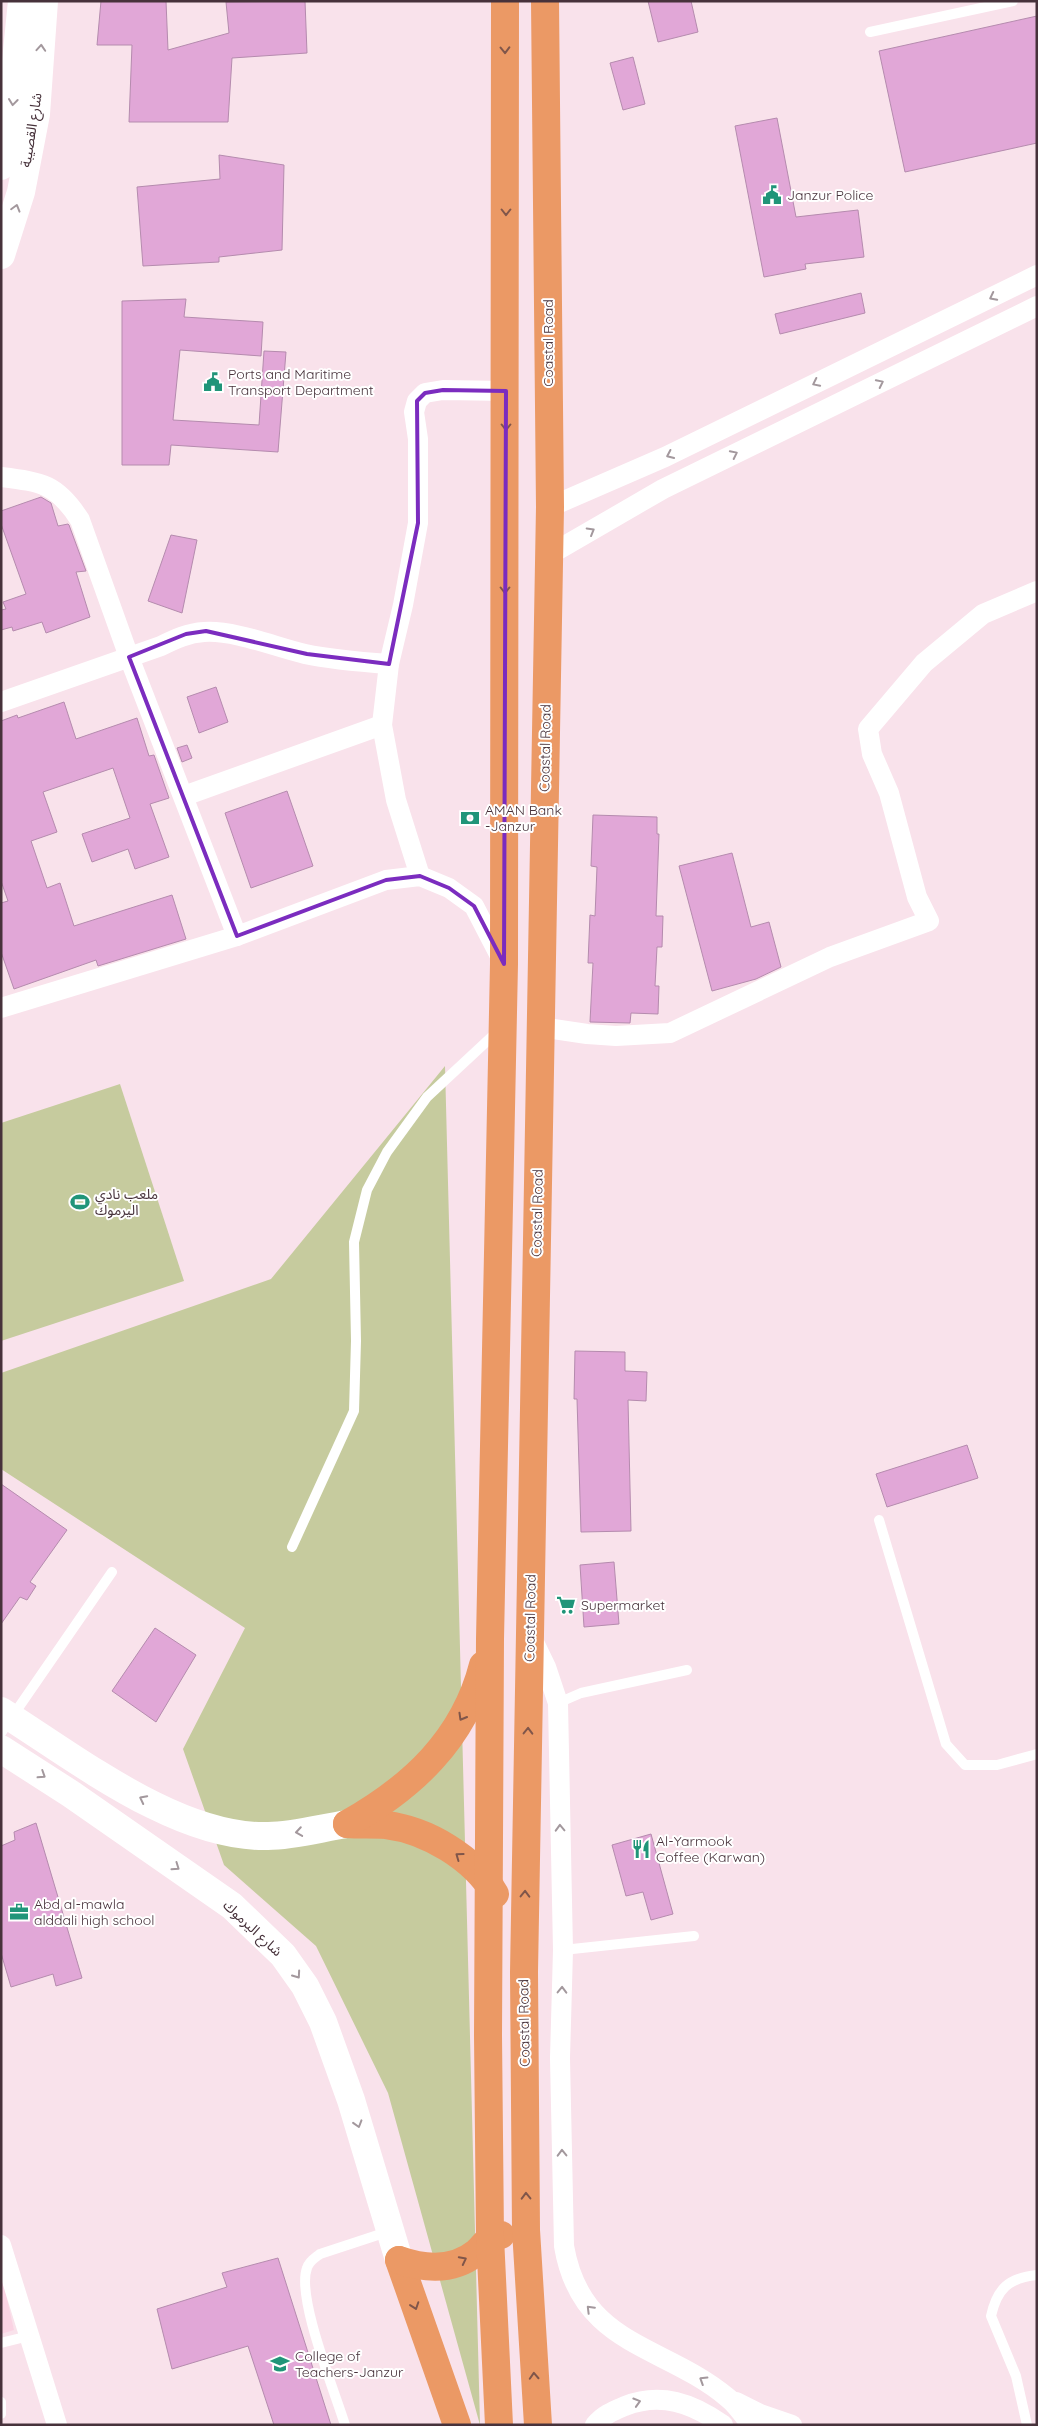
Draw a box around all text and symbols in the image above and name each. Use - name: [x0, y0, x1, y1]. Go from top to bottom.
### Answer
- one-way arrow: [35, 44, 46, 52]
- one-way arrow: [500, 46, 510, 54]
- street label: شارع القصيبة: [16, 91, 48, 169]
- one-way arrow: [8, 98, 19, 106]
- public building icon: Janzur Police: [761, 184, 783, 206]
- place label: Janzur Police: [787, 186, 874, 204]
- one-way arrow: [11, 205, 21, 213]
- one-way arrow: [501, 209, 511, 217]
- one-way arrow: [989, 291, 998, 301]
- street label: Coastal Road: [539, 299, 557, 387]
- place label: Ports and Maritime Transport Department: [228, 365, 374, 399]
- public building icon: Ports and Maritime Transport Department: [202, 371, 224, 393]
- one-way arrow: [812, 377, 821, 388]
- one-way arrow: [875, 379, 884, 389]
- one-way arrow: [501, 424, 511, 432]
- one-way arrow: [666, 448, 675, 459]
- one-way arrow: [729, 450, 738, 460]
- one-way arrow: [585, 527, 594, 537]
- one-way arrow: [500, 586, 510, 594]
- street label: Coastal Road: [535, 704, 555, 792]
- place label: AMAN Bank -Janzur: [485, 801, 562, 835]
- bank icon: AMAN Bank -Janzur: [459, 807, 481, 829]
- street label: Coastal Road: [527, 1169, 547, 1257]
- place label: ملعب نادي اليرموك: [95, 1185, 158, 1219]
- sports icon: ملعب نادي اليرموك: [69, 1191, 91, 1213]
- street label: Coastal Road: [520, 1574, 540, 1662]
- supermarket icon: Supermarket: [555, 1594, 577, 1616]
- place label: Supermarket: [581, 1596, 665, 1614]
- one-way arrow: [458, 1712, 468, 1721]
- one-way arrow: [523, 1727, 533, 1735]
- one-way arrow: [37, 1769, 46, 1779]
- one-way arrow: [140, 1795, 149, 1805]
- one-way arrow: [554, 1824, 565, 1832]
- one-way arrow: [294, 1826, 303, 1836]
- place label: Al-Yarmook Coffee (Karwan): [656, 1832, 765, 1866]
- restaurant icon: Al-Yarmook Coffee (Karwan): [630, 1838, 652, 1860]
- one-way arrow: [456, 1854, 465, 1862]
- one-way arrow: [170, 1861, 180, 1870]
- one-way arrow: [520, 1890, 530, 1898]
- place label: Abd al-mawla alddali high school: [34, 1895, 154, 1929]
- street label: شارع اليرموك: [218, 1896, 286, 1961]
- office icon: Abd al-mawla alddali high school: [8, 1901, 30, 1923]
- one-way arrow: [291, 1969, 300, 1978]
- street label: Coastal Road: [514, 1979, 534, 2067]
- one-way arrow: [557, 1986, 567, 1994]
- one-way arrow: [353, 2120, 363, 2128]
- one-way arrow: [557, 2149, 568, 2157]
- one-way arrow: [521, 2192, 531, 2200]
- one-way arrow: [457, 2256, 466, 2266]
- one-way arrow: [409, 2302, 419, 2310]
- one-way arrow: [587, 2305, 596, 2314]
- place label: College of Teachers-Janzur: [295, 2347, 404, 2381]
- school or university icon: College of Teachers-Janzur: [269, 2353, 291, 2375]
- one-way arrow: [529, 2372, 540, 2380]
- one-way arrow: [699, 2377, 708, 2386]
- one-way arrow: [633, 2397, 641, 2407]

